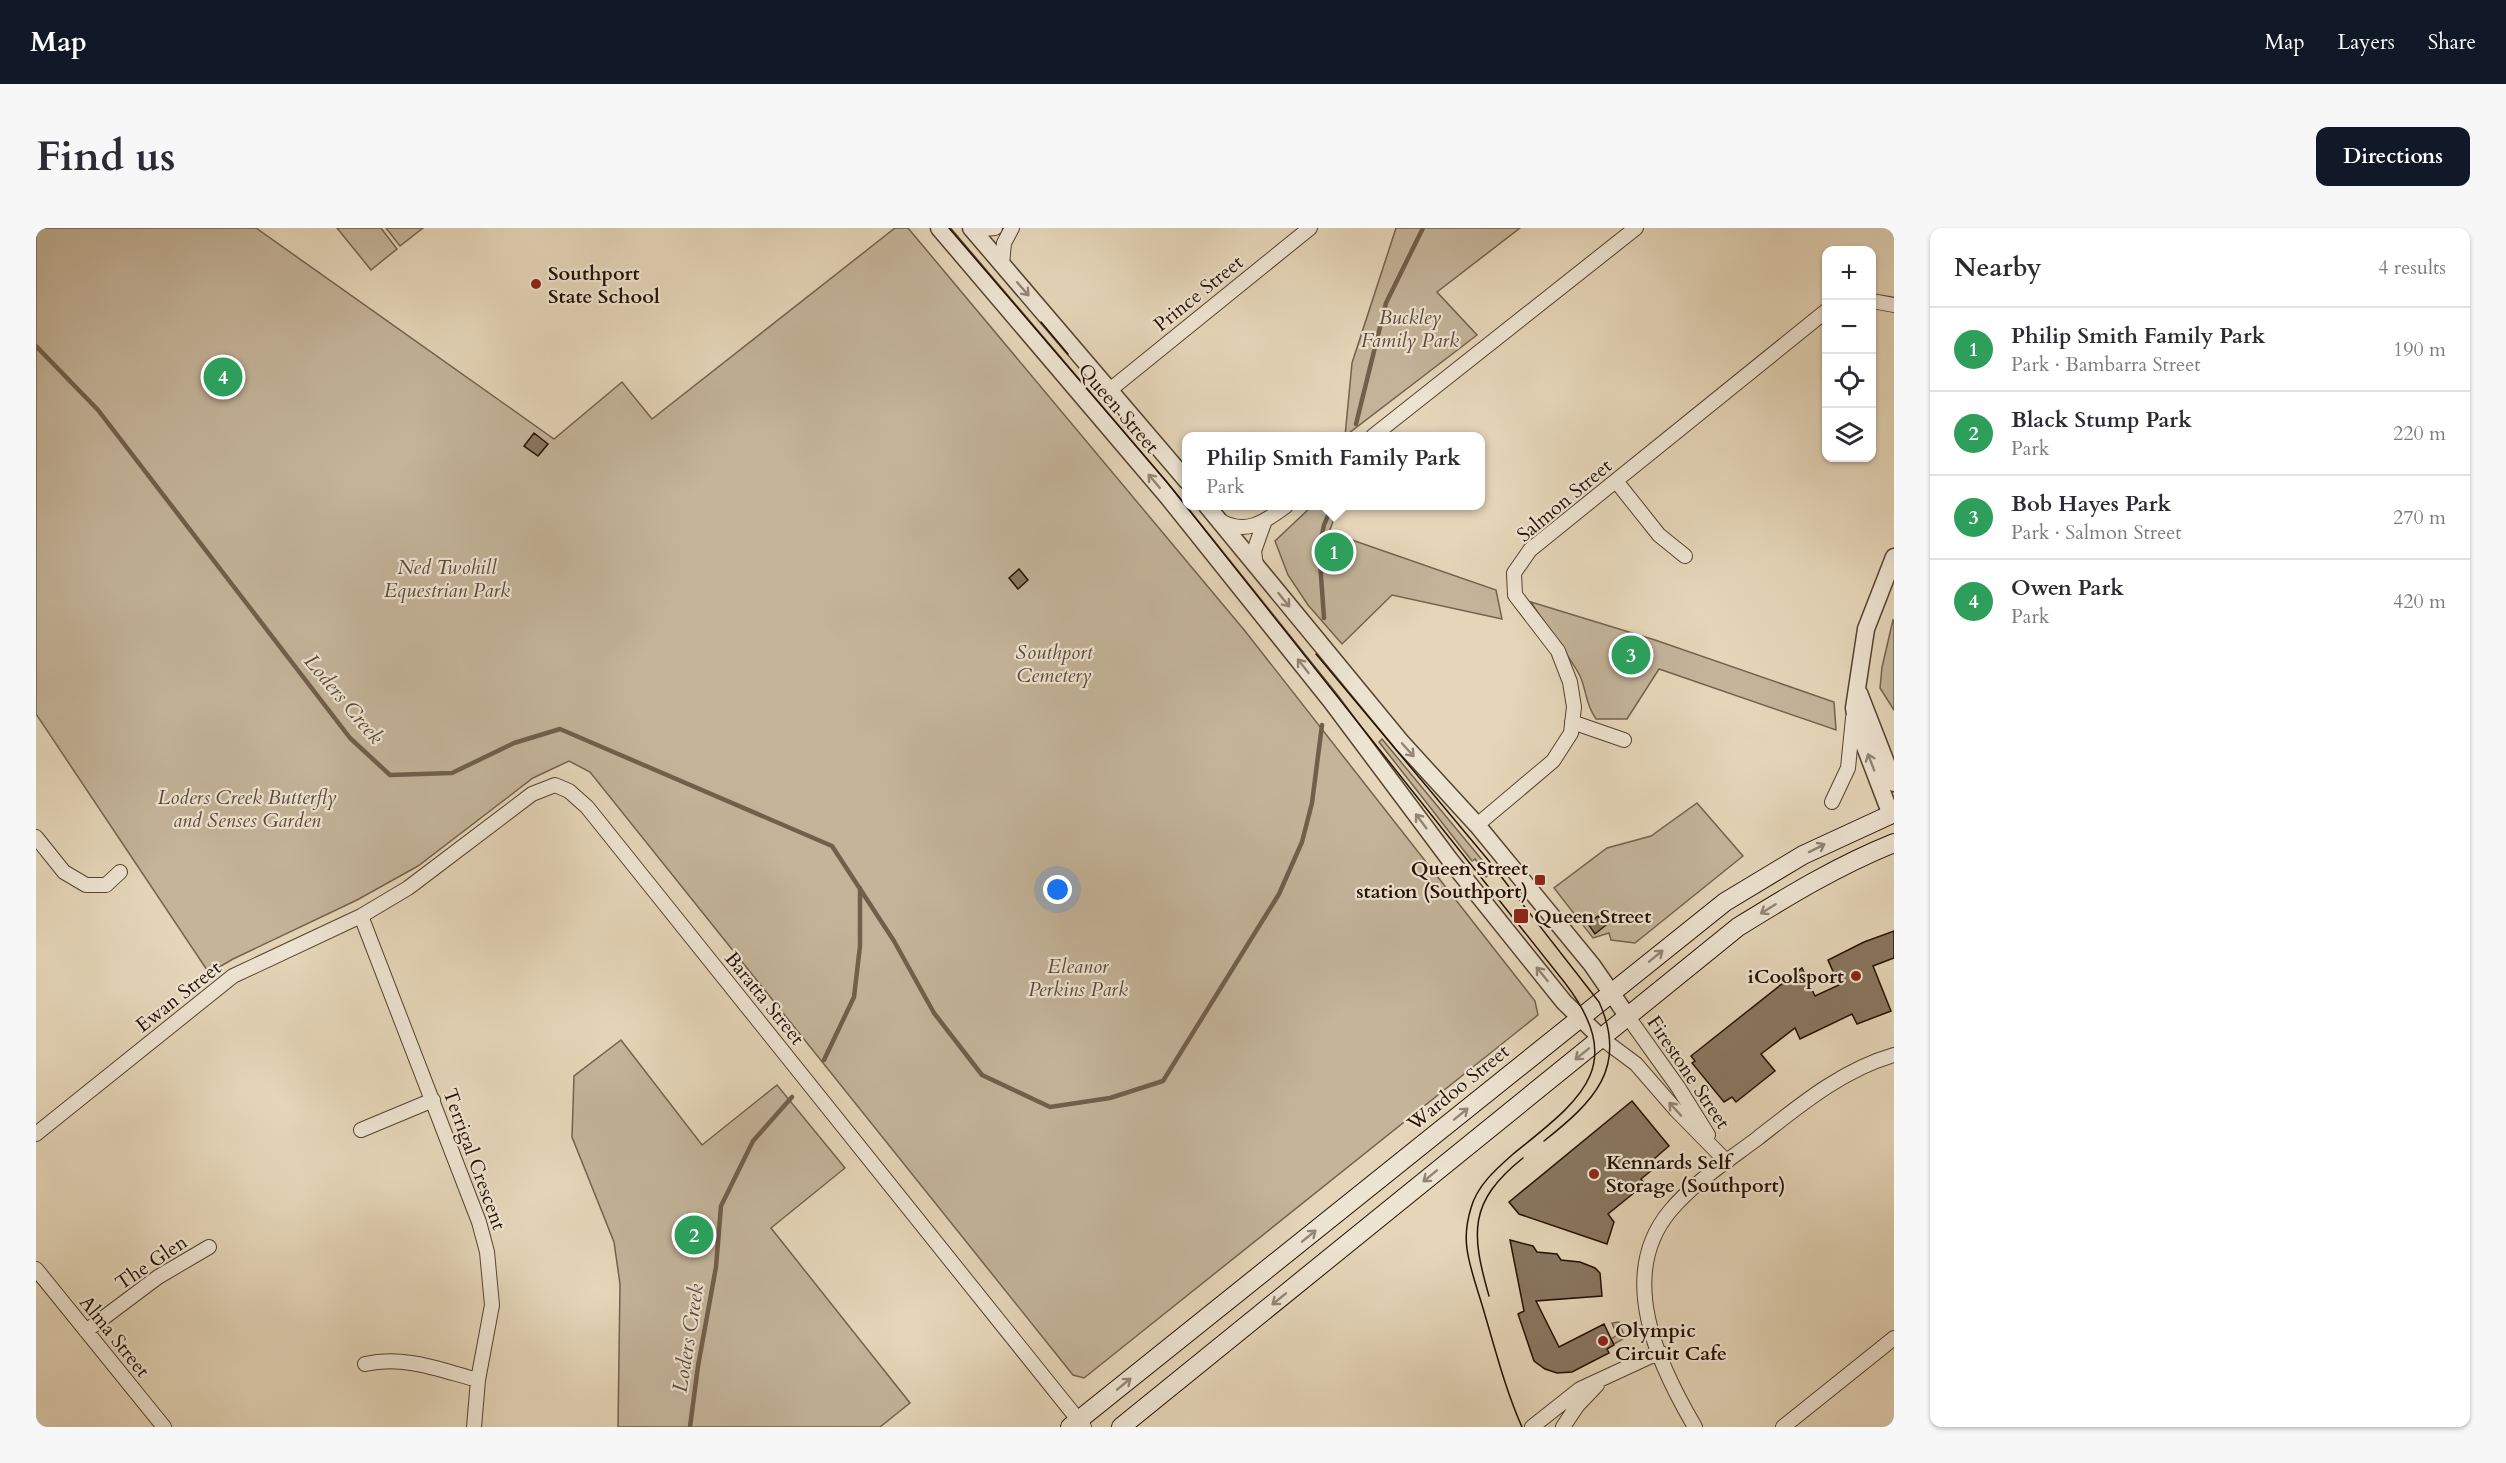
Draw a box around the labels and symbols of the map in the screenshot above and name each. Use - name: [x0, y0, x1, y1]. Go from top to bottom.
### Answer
- street label: Prince Street: [1148, 249, 1249, 338]
- place label: Southport State School: [548, 260, 660, 310]
- marker: Southport State School: [529, 277, 543, 291]
- one-way arrow: [1016, 281, 1030, 296]
- park label: Buckley Family Park: [1361, 304, 1459, 354]
- pin: 4: [204, 354, 243, 400]
- street label: Queen Street: [1072, 357, 1166, 460]
- street label: Salmon Street: [1511, 452, 1618, 548]
- one-way arrow: [1147, 474, 1161, 489]
- pin: 1: [1314, 530, 1354, 574]
- park label: Ned Twohill Equestrian Park: [384, 554, 510, 604]
- one-way arrow: [1277, 592, 1290, 608]
- pin: 3: [1612, 632, 1650, 678]
- park label: Southport Cemetery: [1016, 639, 1094, 689]
- water label: Loders Creek: [297, 648, 390, 751]
- one-way arrow: [1296, 658, 1309, 674]
- one-way arrow: [1401, 742, 1415, 757]
- one-way arrow: [1864, 753, 1875, 772]
- park label: Loders Creek Butterfly and Senses Garden: [157, 784, 337, 834]
- one-way arrow: [1415, 813, 1427, 829]
- one-way arrow: [1808, 841, 1826, 853]
- place label: Queen Street station (Southport): [1356, 855, 1528, 905]
- marker: Queen Street station (Southport): [1533, 873, 1547, 887]
- your location: [1043, 875, 1072, 904]
- place label: Queen Street: [1534, 903, 1651, 930]
- one-way arrow: [1760, 903, 1777, 915]
- marker: Queen Street: [1512, 907, 1530, 925]
- street label: Baratta Street: [719, 946, 811, 1051]
- one-way arrow: [1648, 950, 1664, 963]
- park label: Eleanor Perkins Park: [1028, 953, 1128, 1003]
- street label: Ewan Street: [130, 954, 227, 1038]
- place label: iCoolsport: [1748, 963, 1844, 990]
- one-way arrow: [1535, 966, 1548, 982]
- marker: iCoolsport: [1849, 969, 1863, 983]
- street label: Firestone Street: [1641, 1010, 1737, 1135]
- street label: Wardoo Street: [1401, 1038, 1515, 1137]
- one-way arrow: [1574, 1047, 1590, 1060]
- street label: Terrigal Crescent: [436, 1085, 513, 1234]
- one-way arrow: [1668, 1102, 1682, 1117]
- one-way arrow: [1453, 1107, 1469, 1120]
- place label: Kennards Self Storage (Southport): [1606, 1149, 1785, 1199]
- marker: Kennards Self Storage (Southport): [1587, 1167, 1601, 1181]
- one-way arrow: [1423, 1170, 1439, 1183]
- pin: 2: [674, 1212, 714, 1258]
- street label: The Glen: [110, 1228, 193, 1296]
- one-way arrow: [1301, 1229, 1317, 1242]
- water label: Loders Creek: [666, 1281, 711, 1395]
- street label: Alma Street: [73, 1290, 156, 1384]
- one-way arrow: [1271, 1293, 1287, 1306]
- place label: Olympic Circuit Cafe: [1615, 1317, 1727, 1367]
- marker: Olympic Circuit Cafe: [1596, 1334, 1610, 1348]
- one-way arrow: [1116, 1377, 1132, 1390]

